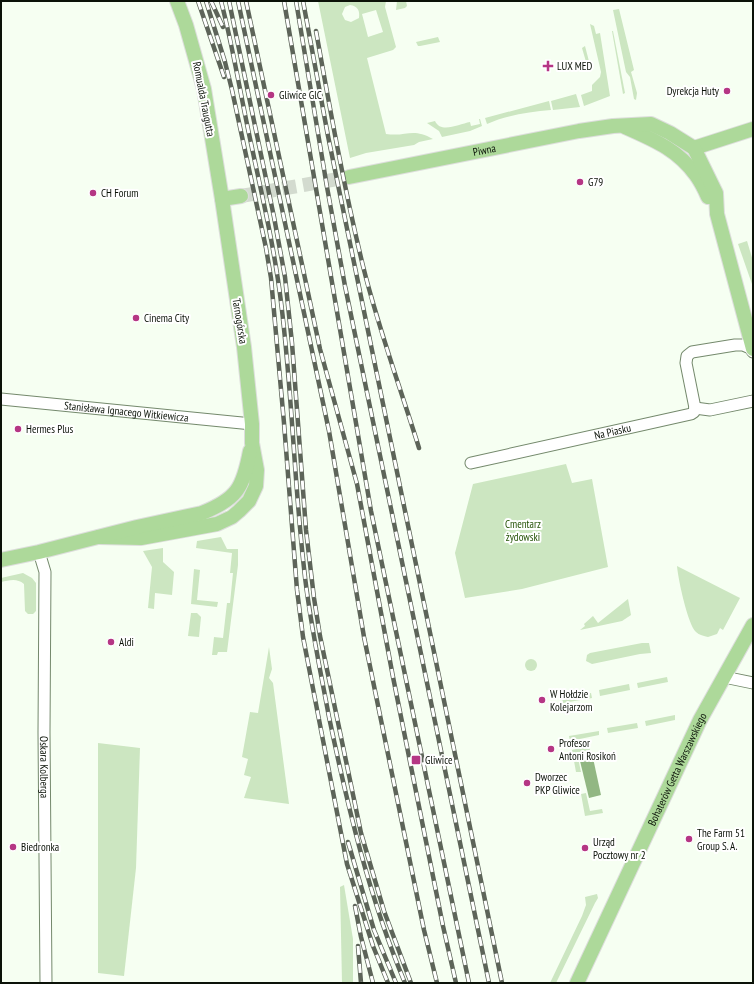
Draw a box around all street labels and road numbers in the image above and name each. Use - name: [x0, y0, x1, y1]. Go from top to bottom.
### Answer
- street label: Romualda Traugutta: [190, 60, 218, 138]
- street label: Piwna: [472, 141, 497, 159]
- street label: Tarnogórska: [229, 297, 251, 345]
- street label: Stanisława Ignacego Witkiewicza: [64, 398, 189, 425]
- street label: Na Piasku: [593, 421, 632, 442]
- street label: Bohaterów Getta Warszawskiego: [645, 710, 710, 828]
- street label: Oskara Kolberga: [37, 736, 52, 798]

